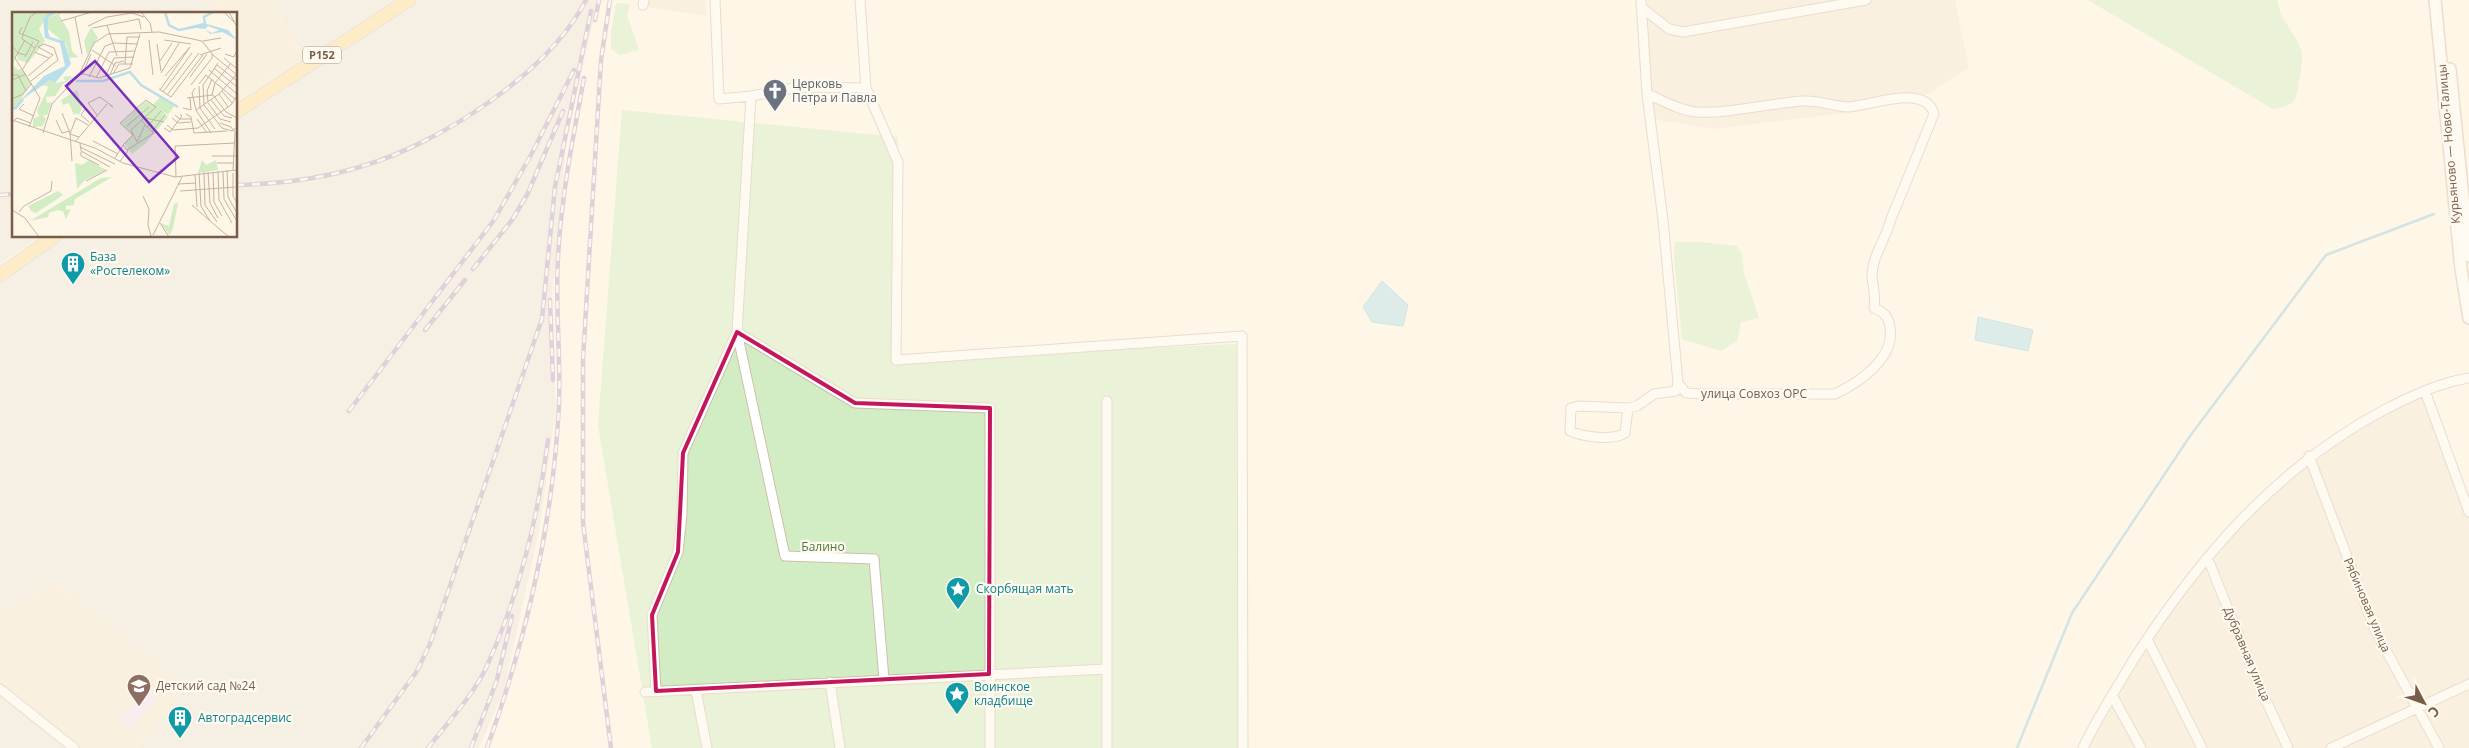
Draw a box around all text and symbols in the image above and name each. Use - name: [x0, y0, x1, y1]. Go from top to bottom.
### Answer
- inset map: [12, 12, 238, 238]
- road number: Р152: [303, 46, 341, 64]
- street label: Курьяново — Ново-Талицы: [2433, 64, 2464, 225]
- place label: Церковь Петра и Павла: [792, 75, 877, 106]
- church icon: Церковь Петра и Павла: [762, 78, 788, 112]
- place label: База «Ростелеком»: [90, 248, 170, 279]
- building icon: База «Ростелеком»: [60, 251, 86, 285]
- street label: улица Совхоз ОРС: [1701, 385, 1807, 402]
- park label: Балино: [801, 538, 845, 555]
- street label: Рябиновая улица: [2340, 555, 2395, 655]
- place icon: Скорбящая мать: [945, 576, 971, 610]
- place label: Скорбящая мать: [976, 580, 1074, 597]
- street label: Дубравная улица: [2220, 604, 2275, 704]
- school or university icon: Детский сад №24: [126, 673, 152, 707]
- place label: Детский сад №24: [156, 677, 255, 694]
- place label: Воинское кладбище: [974, 678, 1033, 709]
- north arrow: [2399, 678, 2449, 728]
- place icon: Воинское кладбище: [944, 681, 970, 715]
- text: С: [2424, 702, 2444, 722]
- building icon: Автоградсервис: [167, 705, 193, 739]
- place label: Автоградсервис: [198, 709, 292, 726]

